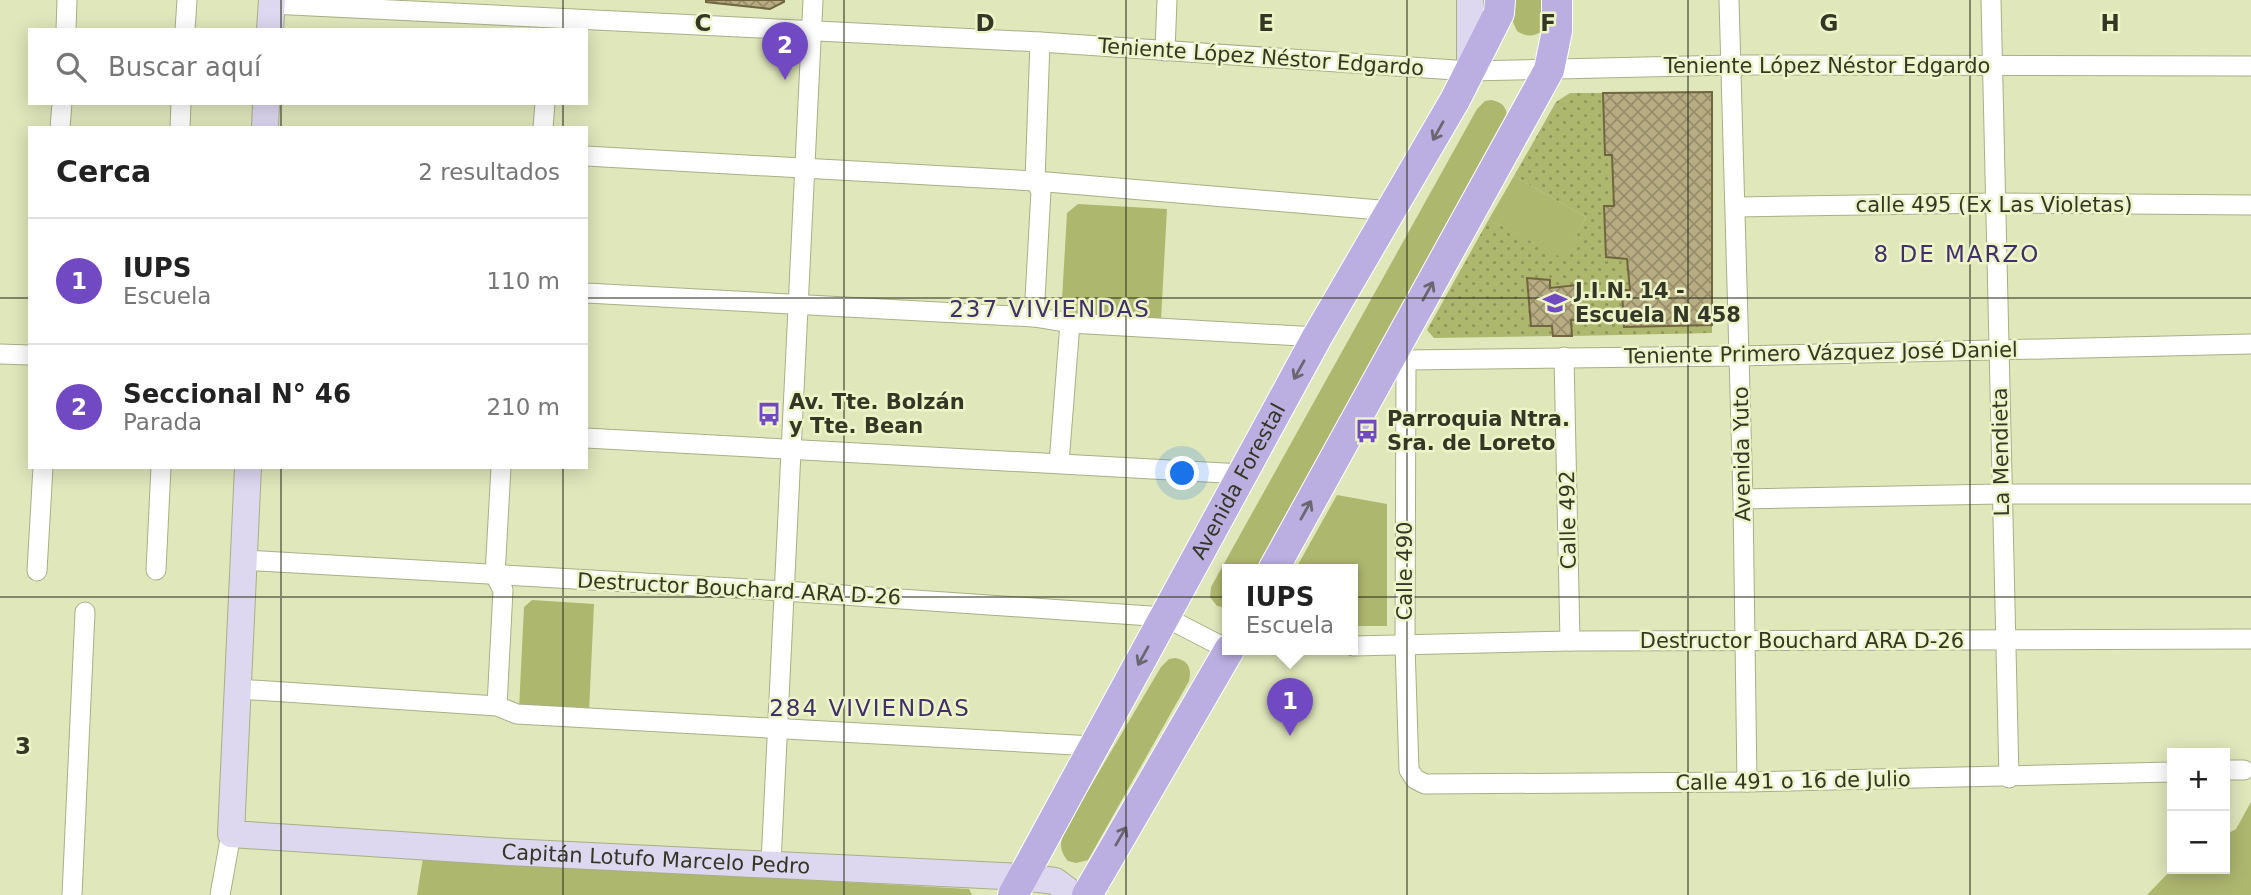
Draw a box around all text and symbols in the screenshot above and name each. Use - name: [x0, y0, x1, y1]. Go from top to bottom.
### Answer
- text: C: [695, 10, 711, 36]
- text: D: [975, 10, 995, 36]
- text: E: [1258, 10, 1274, 36]
- text: F: [1540, 10, 1556, 36]
- text: G: [1820, 10, 1838, 36]
- text: H: [2100, 10, 2120, 36]
- pin: 2: [762, 22, 808, 80]
- search box: [28, 28, 588, 105]
- street label: Teniente López Néstor Edgardo: [1096, 34, 1425, 80]
- icon: search: [52, 48, 90, 86]
- text: Buscar aquí: [108, 52, 261, 82]
- street label: Teniente López Néstor Edgardo: [1663, 54, 1990, 78]
- one-way arrow: [1431, 121, 1445, 141]
- text: Cerca: [56, 154, 151, 189]
- text: 2 resultados: [418, 159, 560, 185]
- street label: calle 495 (Ex Las Violetas): [1856, 193, 2132, 217]
- district label: 8 DE MARZO: [1874, 241, 2040, 267]
- text: IUPS: [123, 253, 192, 283]
- text: 1: [71, 268, 87, 294]
- text: 110 m: [486, 268, 560, 294]
- place label: J.I.N. 14 - Escuela N 458: [1573, 279, 1741, 327]
- one-way arrow: [1421, 281, 1435, 301]
- text: Escuela: [123, 283, 211, 309]
- school or university icon: J.I.N. 14 - Escuela N 458: [1541, 289, 1569, 317]
- district label: 237 VIVIENDAS: [949, 296, 1151, 322]
- street label: Teniente Primero Vázquez José Daniel: [1623, 338, 2018, 368]
- one-way arrow: [1292, 360, 1306, 380]
- text: Seccional N° 46: [123, 379, 351, 409]
- street label: Avenida Yuto: [1729, 386, 1755, 522]
- street label: La Mendieta: [1988, 387, 2014, 517]
- place label: Av. Tte. Bolzán y Tte. Bean: [789, 390, 965, 438]
- text: 2: [71, 394, 87, 420]
- text: 210 m: [486, 394, 560, 420]
- street label: Avenida Forestal: [1186, 399, 1290, 563]
- bus stop icon: Av. Tte. Bolzán y Tte. Bean: [755, 400, 783, 428]
- place label: Parroquia Ntra. Sra. de Loreto: [1387, 407, 1570, 455]
- text: Parada: [123, 409, 202, 435]
- bus stop icon: Parroquia Ntra. Sra. de Loreto: [1353, 417, 1381, 445]
- your location: [1165, 456, 1199, 490]
- street label: Calle 492: [1555, 470, 1581, 570]
- one-way arrow: [1300, 500, 1313, 521]
- street label: Calle 490: [1393, 522, 1417, 620]
- popup: [1222, 564, 1358, 655]
- street label: Destructor Bouchard ARA D-26: [576, 569, 902, 609]
- text: IUPS: [1246, 582, 1314, 612]
- text: Escuela: [1246, 612, 1334, 638]
- street label: Destructor Bouchard ARA D-26: [1640, 629, 1964, 653]
- one-way arrow: [1136, 646, 1150, 666]
- pin: 1: [1267, 678, 1313, 736]
- district label: 284 VIVIENDAS: [769, 695, 971, 721]
- text: 3: [15, 733, 31, 759]
- map controls: [2167, 748, 2230, 874]
- button: +: [2167, 748, 2230, 811]
- street label: Calle 491 o 16 de Julio: [1675, 767, 1911, 795]
- button: −: [2167, 811, 2230, 874]
- one-way arrow: [1114, 827, 1128, 847]
- street label: Capitán Lotufo Marcelo Pedro: [501, 840, 811, 879]

